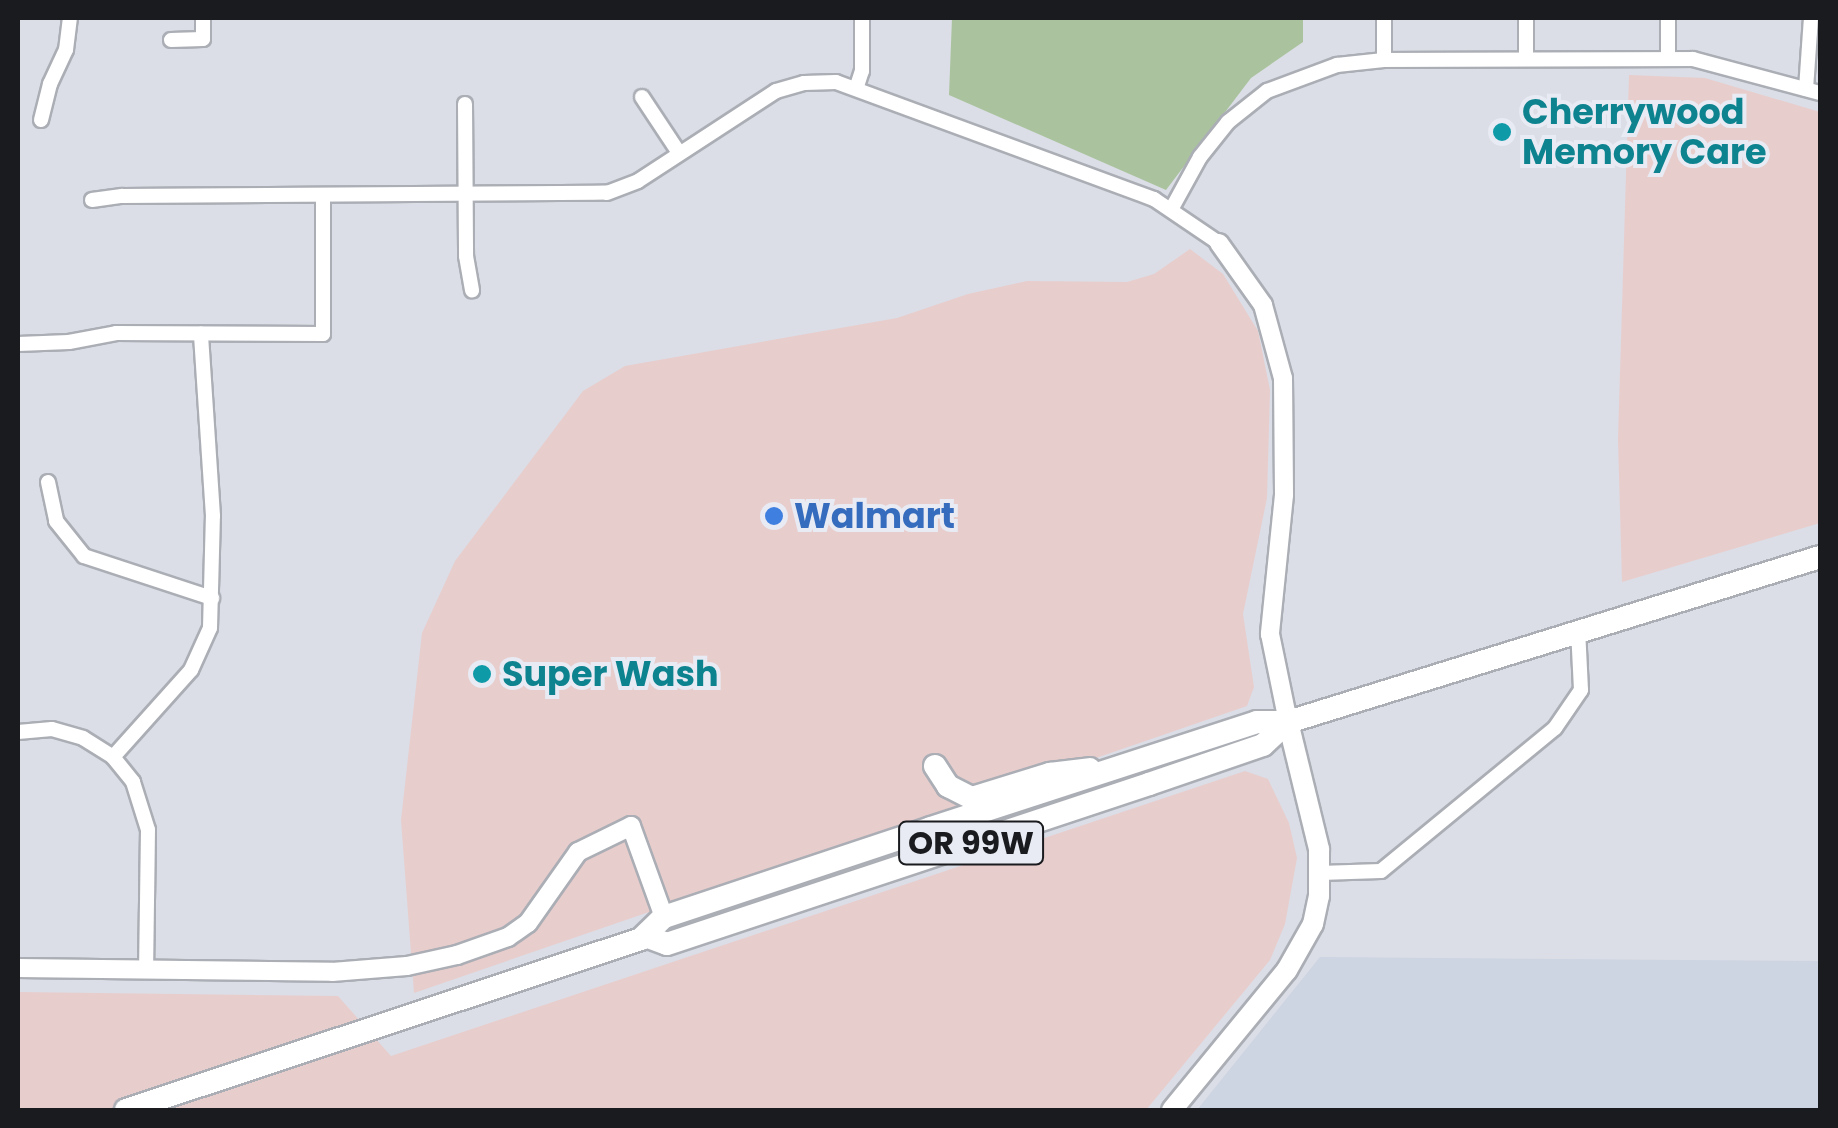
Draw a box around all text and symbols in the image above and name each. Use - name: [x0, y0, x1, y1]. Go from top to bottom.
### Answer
- place label: Cherrywood Memory Care: [1522, 91, 1767, 173]
- marker: Cherrywood Memory Care: [1491, 121, 1513, 143]
- place label: Walmart: [794, 495, 955, 537]
- marker: Walmart: [763, 505, 785, 527]
- place label: Super Wash: [502, 653, 719, 695]
- marker: Super Wash: [471, 663, 493, 685]
- road number: OR 99W: [896, 816, 1046, 870]

